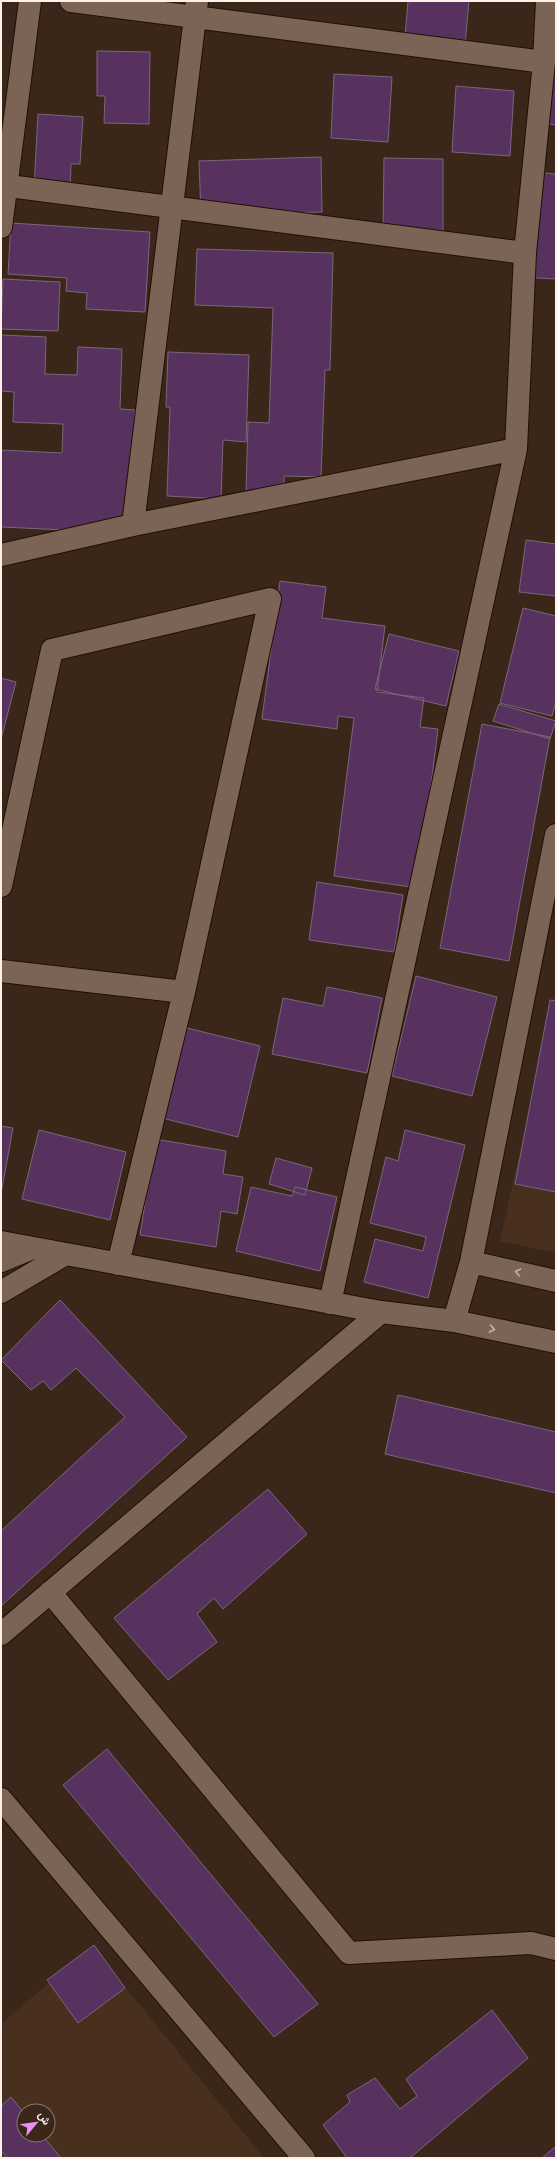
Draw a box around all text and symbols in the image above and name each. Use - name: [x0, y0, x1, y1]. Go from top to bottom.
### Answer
- one-way arrow: [515, 1269, 521, 1277]
- one-way arrow: [489, 1324, 496, 1333]
- north arrow: [16, 2103, 56, 2143]
- text: ش: [35, 2109, 54, 2127]

